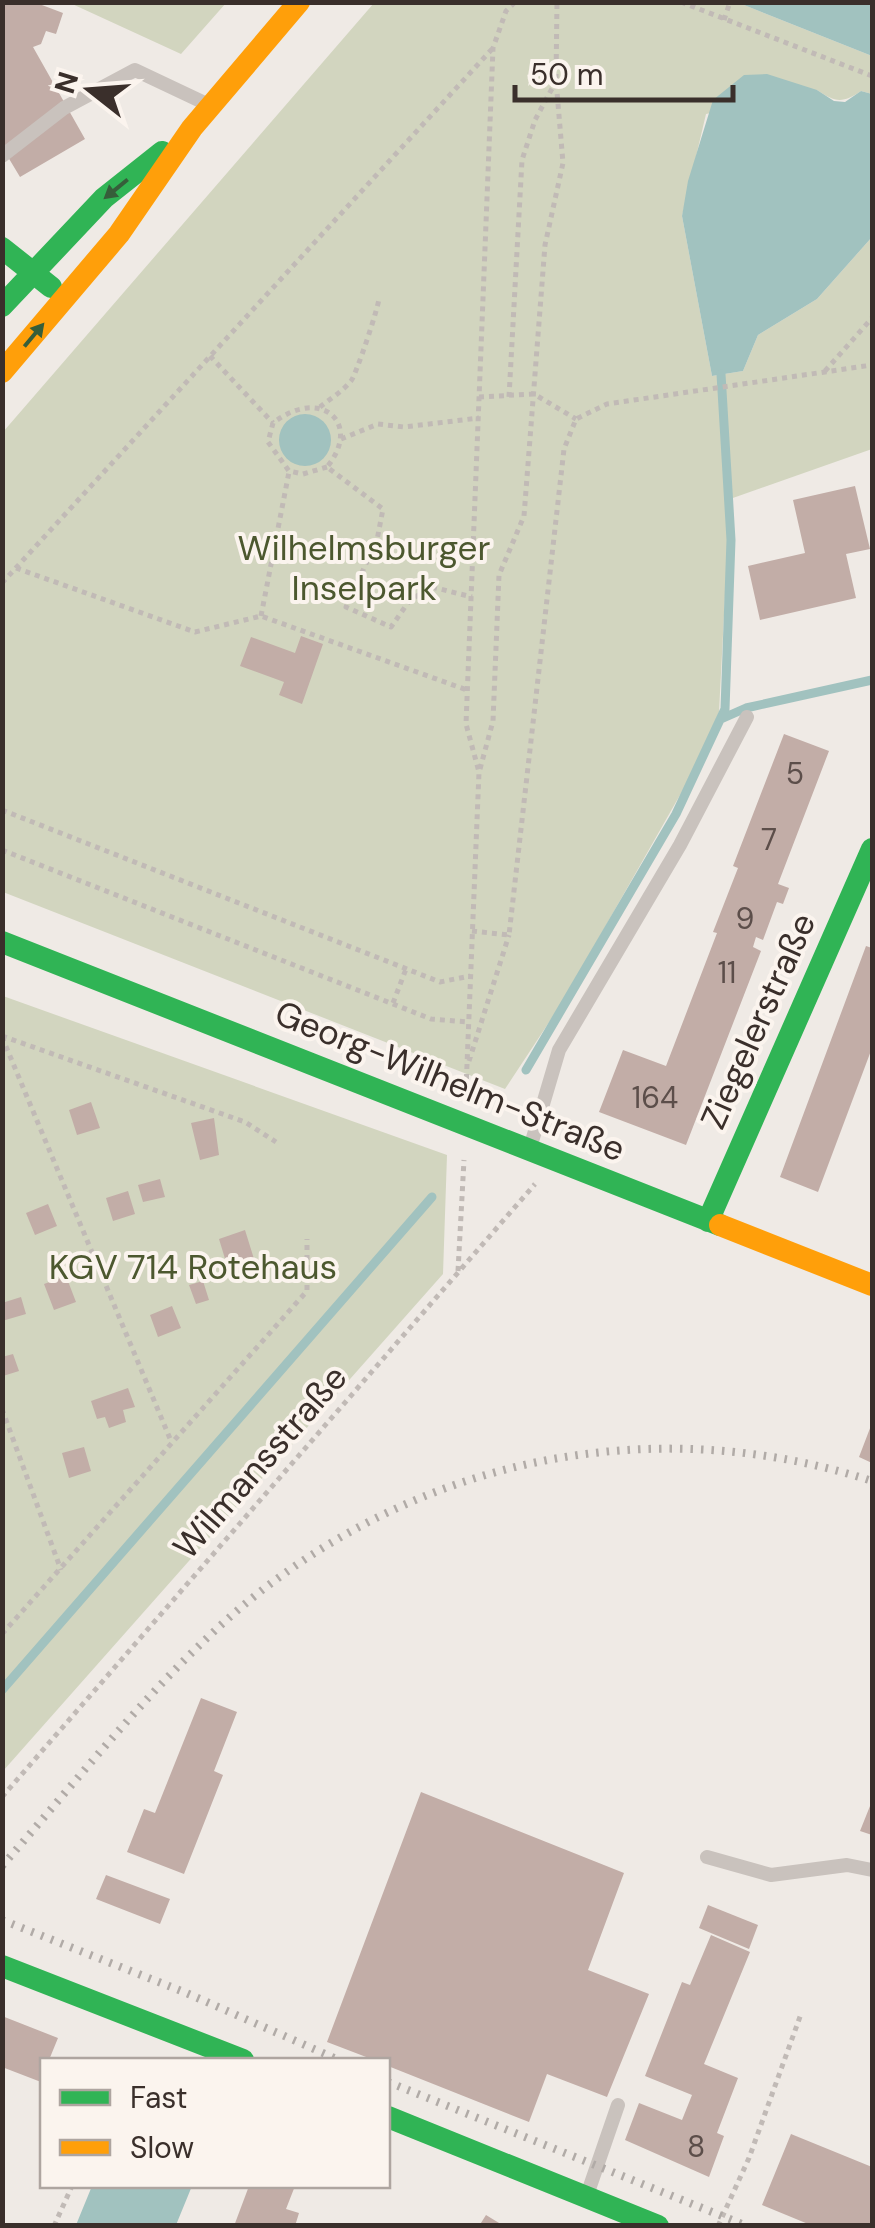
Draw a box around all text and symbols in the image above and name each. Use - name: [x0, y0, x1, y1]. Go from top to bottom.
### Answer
- north arrow: [40, 40, 140, 140]
- scale bar: [515, 40, 732, 102]
- text: 50 m: [530, 55, 604, 94]
- text: N: [46, 68, 87, 98]
- one-way arrow: [103, 178, 128, 199]
- one-way arrow: [22, 323, 44, 348]
- park label: Wilhelmsburger Inselpark: [238, 525, 490, 611]
- house number: 5: [786, 754, 804, 793]
- house number: 7: [761, 820, 777, 859]
- house number: 9: [736, 899, 754, 938]
- street label: Ziegelerstraße: [690, 906, 826, 1136]
- house number: 11: [718, 953, 736, 992]
- street label: Georg-Wilhelm-Straße: [268, 990, 632, 1172]
- house number: 164: [632, 1078, 678, 1117]
- park label: KGV 714 Rotehaus: [49, 1244, 337, 1290]
- street label: Wilmansstraße: [163, 1355, 357, 1569]
- legend: [40, 2058, 390, 2188]
- text: Fast: [130, 2078, 188, 2117]
- house number: 8: [687, 2127, 705, 2166]
- text: Slow: [130, 2128, 194, 2167]

